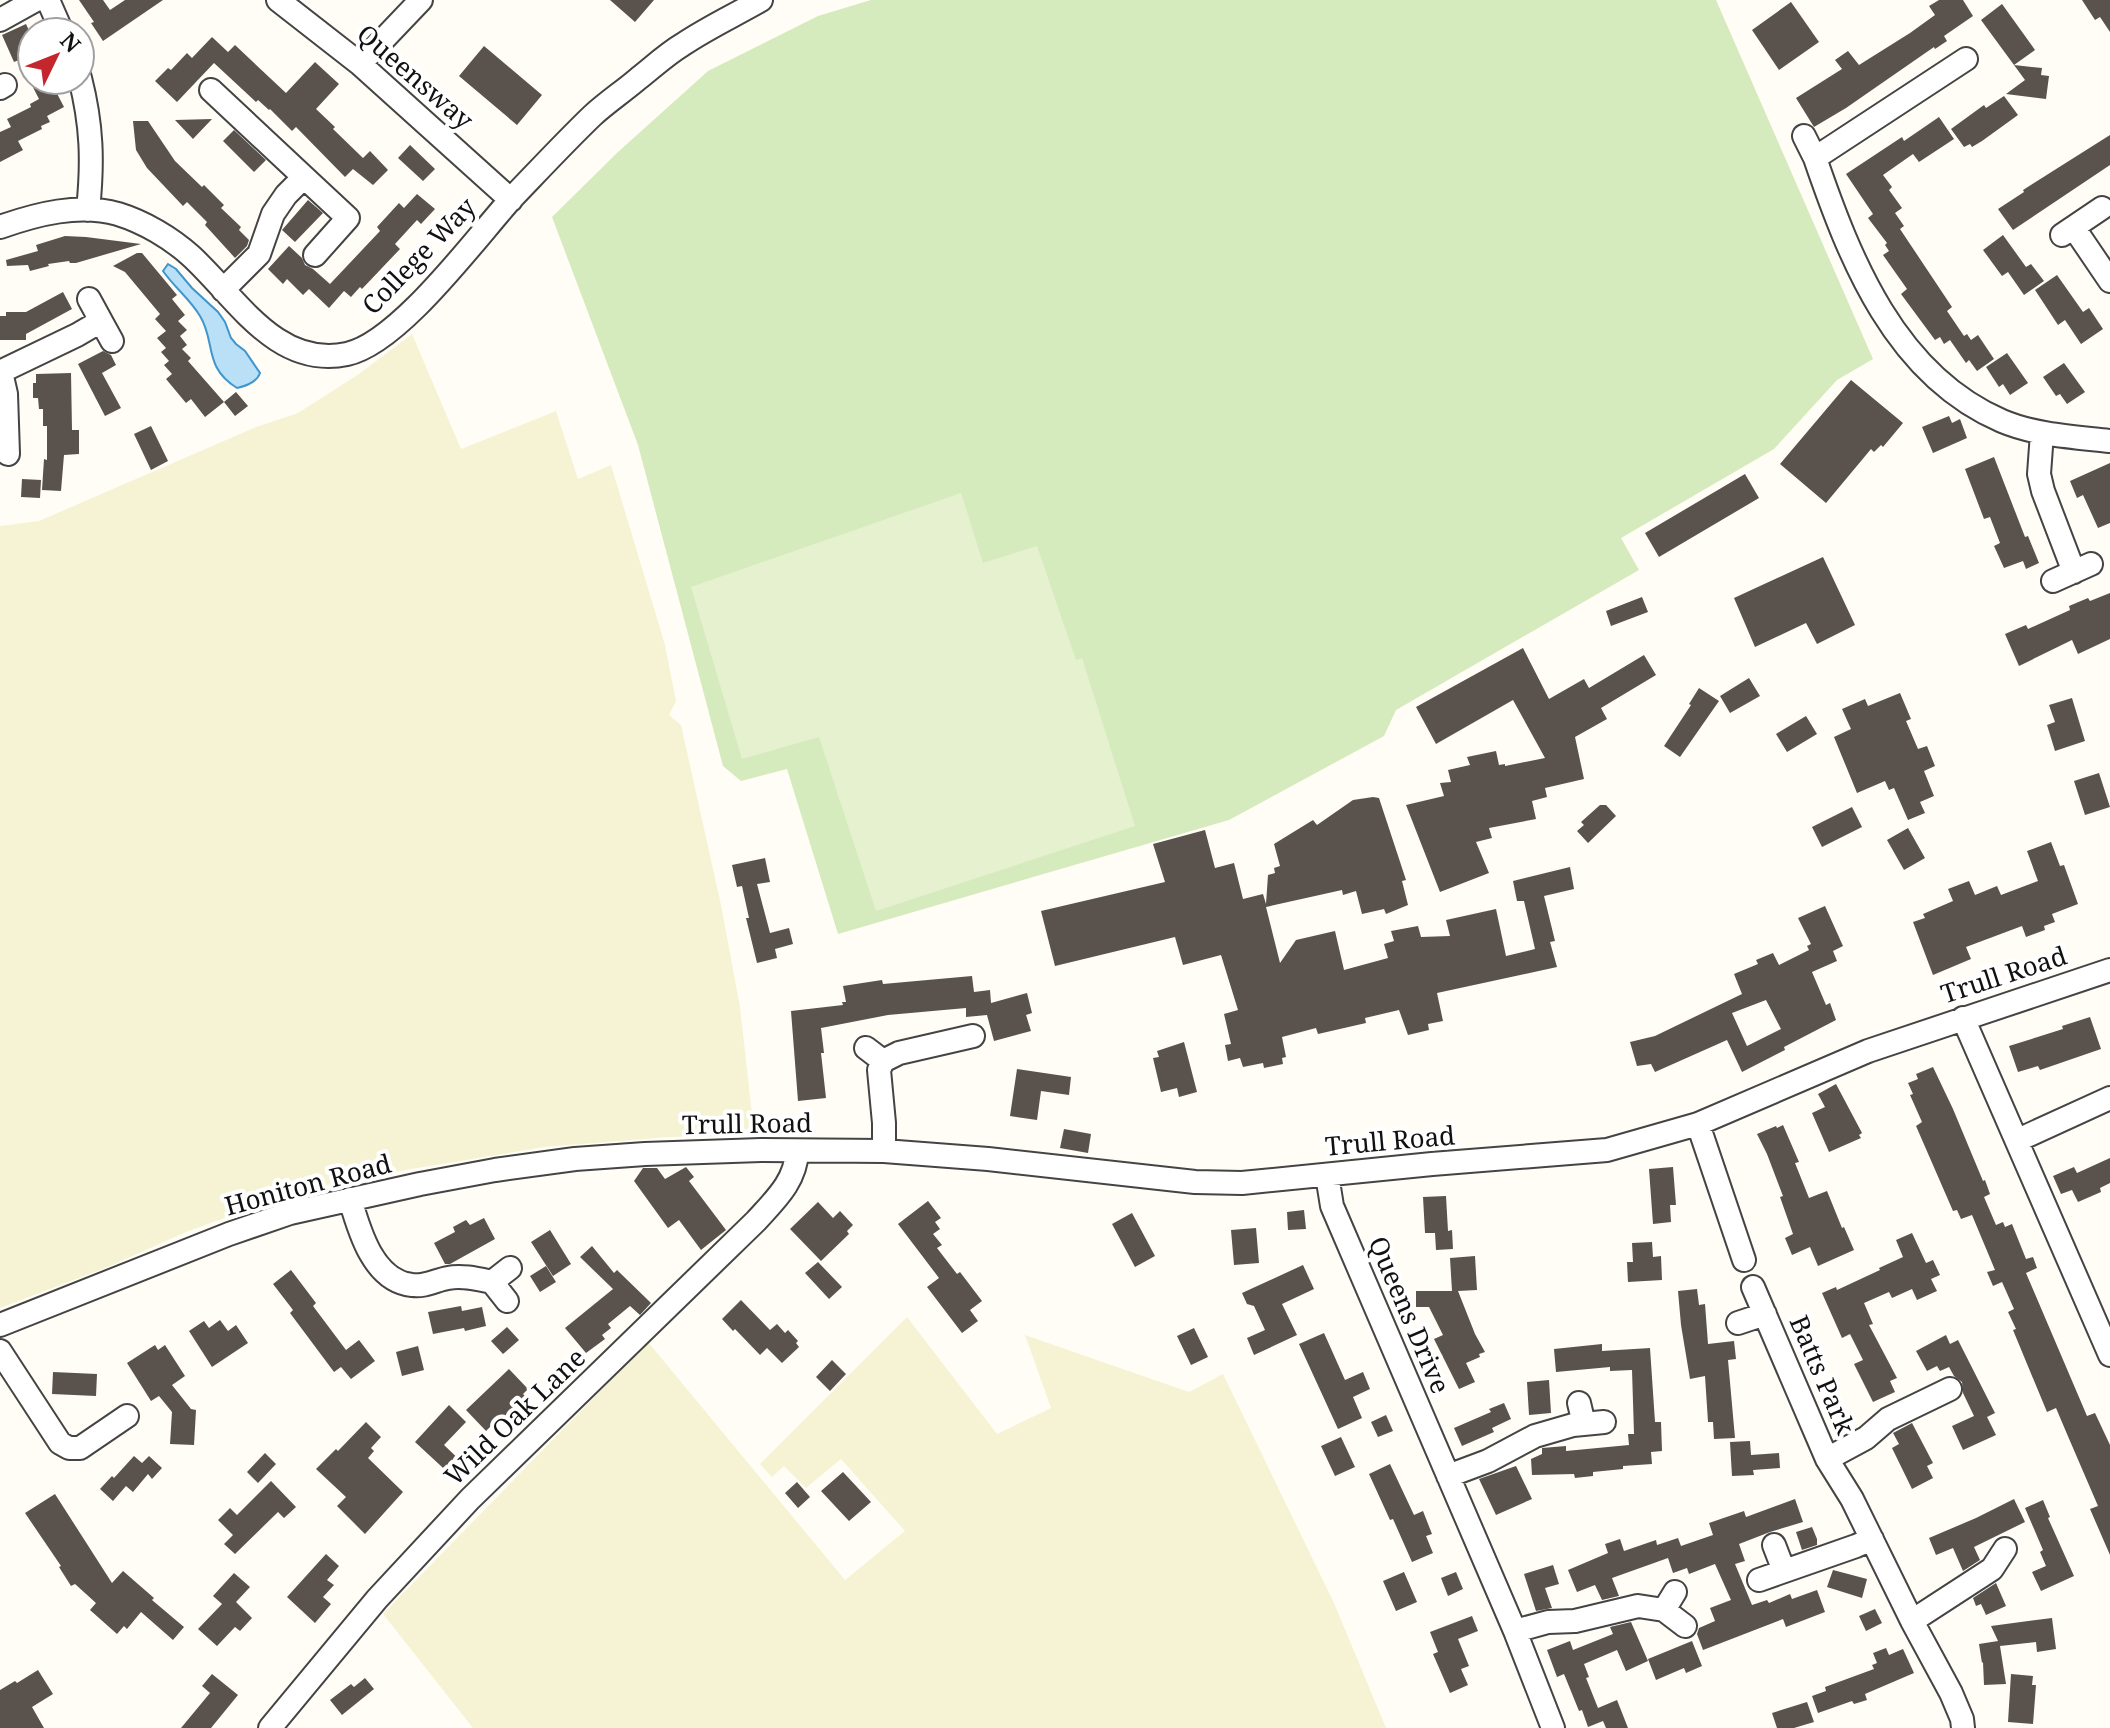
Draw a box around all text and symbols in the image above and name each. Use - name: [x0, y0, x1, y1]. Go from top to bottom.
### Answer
- north arrow: [16, 16, 96, 96]
- street label: Queensway: [350, 16, 482, 137]
- text: N: [54, 25, 88, 58]
- street label: College Way: [353, 189, 483, 322]
- street label: Trull Road: [1936, 937, 2071, 1011]
- street label: Trull Road: [682, 1104, 812, 1142]
- street label: Trull Road: [1323, 1116, 1456, 1164]
- street label: Honiton Road: [220, 1145, 395, 1224]
- street label: Queens Drive: [1361, 1231, 1459, 1399]
- street label: Batts Park: [1782, 1309, 1864, 1440]
- street label: Wild Oak Lane: [436, 1340, 593, 1493]

